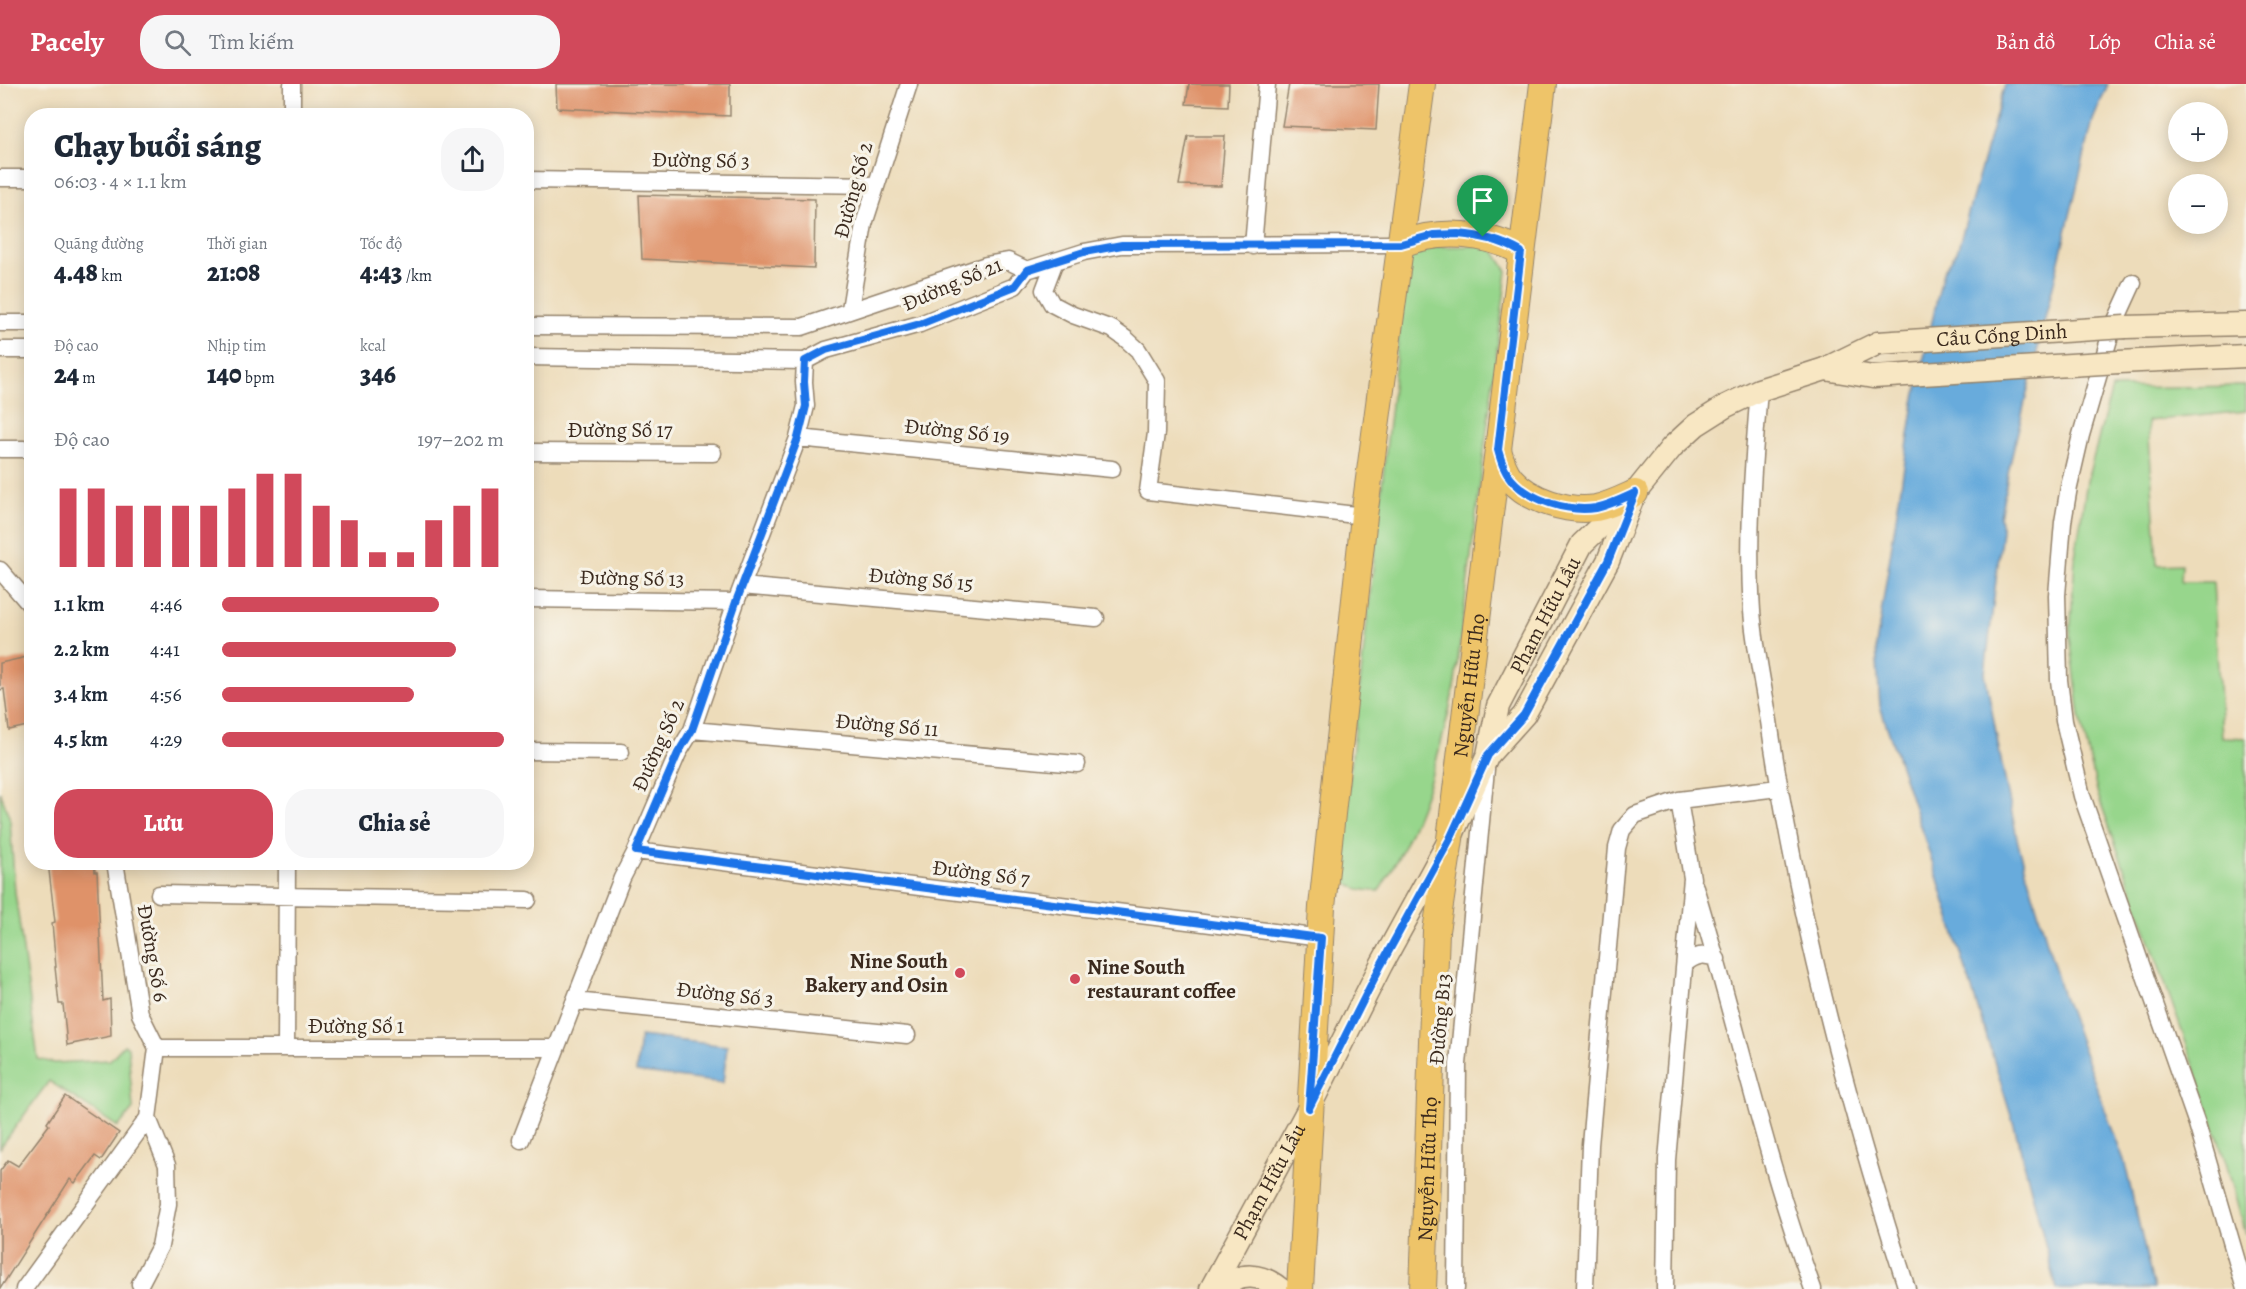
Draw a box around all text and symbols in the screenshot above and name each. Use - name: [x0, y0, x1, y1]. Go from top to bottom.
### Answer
- search box: [140, 15, 560, 69]
- text: Pacely: [30, 23, 104, 61]
- icon: search: [161, 26, 194, 59]
- text: Tìm kiếm: [209, 27, 294, 57]
- text: Bản đồ: [1996, 28, 2055, 56]
- text: Lớp: [2088, 28, 2121, 56]
- text: Chia sẻ: [2154, 28, 2216, 56]
- map controls: [2168, 102, 2228, 234]
- button: +: [2168, 102, 2228, 162]
- text: Chạy buổi sáng: [54, 123, 261, 168]
- button: share: [441, 128, 504, 191]
- street label: Đường Số 2: [827, 139, 879, 241]
- street label: Đường Số 3: [652, 145, 750, 175]
- text: 06:03 · 4 × 1.1 km: [54, 168, 187, 195]
- button: −: [2168, 174, 2228, 234]
- pin: [1457, 175, 1508, 237]
- icon: arrive: [1466, 184, 1499, 217]
- text: Quãng đường: [54, 233, 144, 255]
- text: Thời gian: [207, 233, 268, 255]
- text: Tốc độ: [360, 233, 402, 255]
- street label: Đường Số 21: [898, 250, 1006, 318]
- text: 4.48: [54, 255, 98, 290]
- text: 21:08: [207, 255, 260, 290]
- text: 4:43: [360, 255, 402, 290]
- text: km: [98, 265, 122, 287]
- text: /km: [402, 265, 432, 287]
- street label: Cầu Cống Dinh: [1935, 317, 2068, 353]
- text: Độ cao: [54, 335, 99, 357]
- text: Nhịp tim: [207, 335, 266, 357]
- text: kcal: [360, 335, 386, 357]
- text: 24: [54, 357, 79, 392]
- text: 140: [207, 357, 242, 392]
- text: 346: [360, 357, 396, 392]
- text: m: [79, 367, 96, 389]
- text: bpm: [242, 367, 275, 389]
- street label: Đường Số 19: [903, 412, 1011, 450]
- street label: Đường Số 17: [568, 416, 673, 444]
- text: Độ cao: [54, 426, 110, 453]
- text: 197–202 m: [417, 426, 504, 453]
- street label: Phạm Hữu Lầu: [1503, 551, 1587, 679]
- street label: Đường Số 15: [867, 560, 975, 598]
- street label: Đường Số 13: [579, 563, 685, 593]
- text: 1.1 km: [54, 591, 104, 618]
- text: 4:46: [150, 591, 182, 618]
- street label: Nguyễn Hữu Thọ: [1446, 612, 1492, 759]
- text: 2.2 km: [54, 636, 109, 663]
- text: 4:41: [150, 636, 180, 663]
- text: 3.4 km: [54, 681, 108, 708]
- text: 4:56: [150, 681, 182, 708]
- street label: Đường Số 2: [625, 694, 691, 796]
- street label: Đường Số 11: [834, 707, 940, 743]
- text: 4.5 km: [54, 726, 108, 753]
- text: 4:29: [150, 726, 182, 753]
- button: Lưu: [54, 789, 273, 858]
- button: Chia sẻ: [285, 789, 504, 858]
- street label: Đường Số 7: [931, 853, 1031, 893]
- street label: Đường Số 6: [131, 902, 175, 1004]
- place label: Nine South Bakery and Osin: [805, 947, 948, 999]
- place label: Nine South restaurant coffee: [1087, 953, 1236, 1005]
- marker: Nine South Bakery and Osin: [953, 966, 967, 980]
- marker: Nine South restaurant coffee: [1068, 972, 1082, 986]
- street label: Đường B13: [1422, 972, 1458, 1066]
- street label: Đường Số 3: [675, 975, 775, 1013]
- street label: Đường Số 1: [308, 1012, 404, 1040]
- street label: Nguyễn Hữu Thọ: [1411, 1096, 1444, 1242]
- street label: Phạm Hữu Lầu: [1226, 1118, 1312, 1245]

